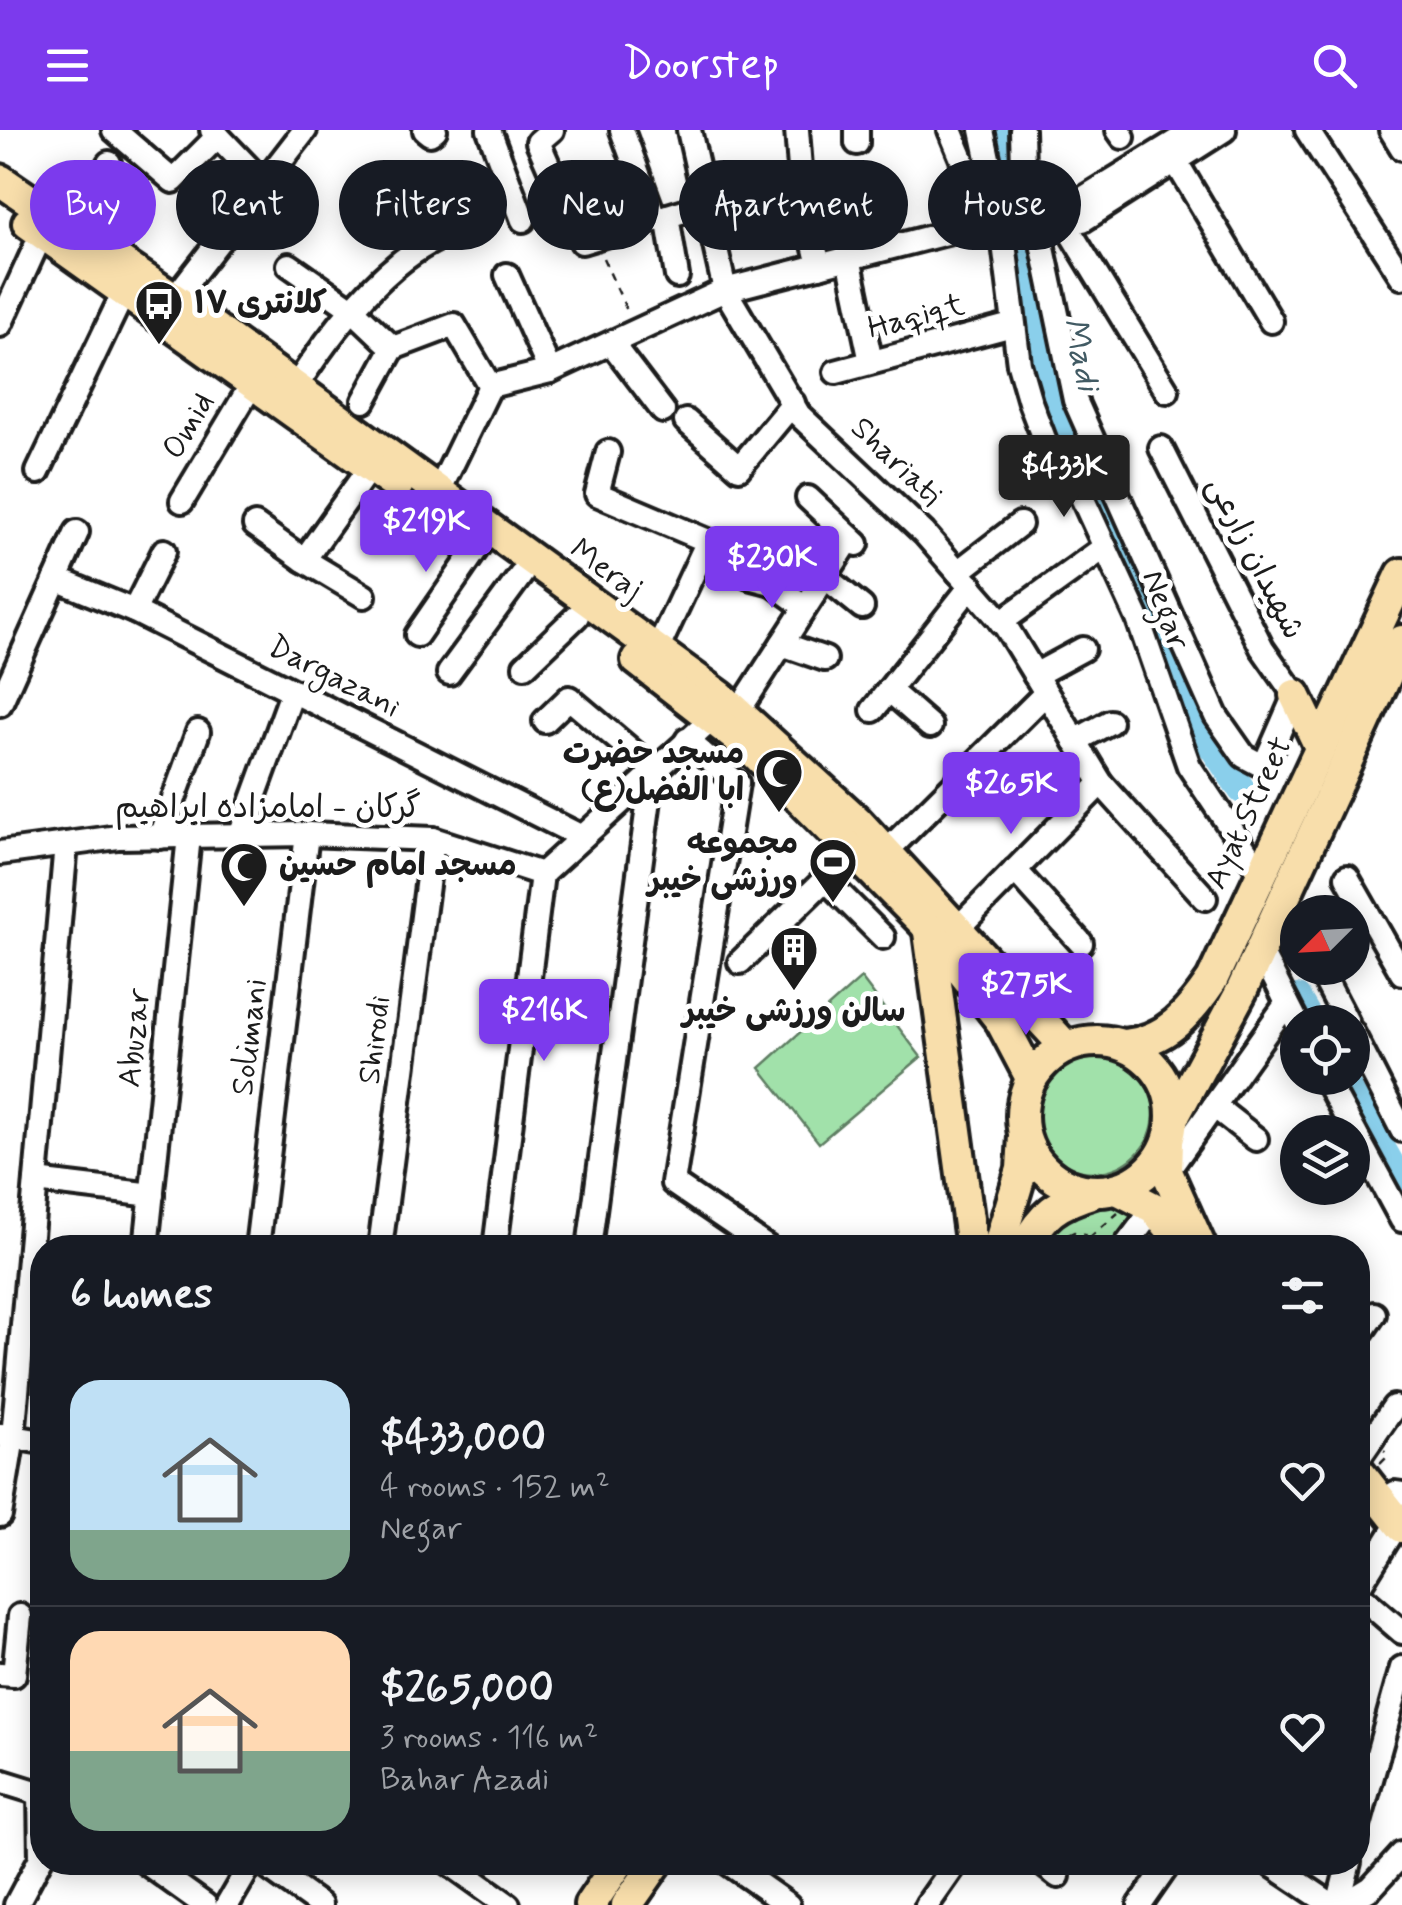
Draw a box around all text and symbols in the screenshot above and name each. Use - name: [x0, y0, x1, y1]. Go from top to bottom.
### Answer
- text: Doorstep: [622, 36, 780, 95]
- icon: menu: [40, 38, 95, 93]
- icon: search: [1307, 38, 1362, 93]
- chip: Buy: [30, 160, 156, 250]
- chip: Rent: [176, 160, 319, 250]
- chip: Filters: [339, 160, 507, 250]
- chip: New: [527, 160, 659, 250]
- chip: Apartment: [679, 160, 908, 250]
- chip: House: [928, 160, 1081, 250]
- bus stop icon: کلانتری ۱۷: [133, 278, 185, 346]
- place label: کلانتری ۱۷: [194, 283, 327, 325]
- street label: Haqiqt: [863, 284, 969, 350]
- water label: Madi: [1051, 313, 1112, 398]
- street label: Omid: [153, 385, 225, 467]
- street label: Shariati: [841, 408, 951, 516]
- pin: $433K: [994, 435, 1134, 520]
- text: $433K: [1021, 446, 1107, 488]
- street label: شهیدان زارعی: [1196, 469, 1314, 647]
- pin: $219K: [356, 490, 496, 575]
- text: $219K: [382, 501, 470, 543]
- pin: $230K: [702, 526, 842, 611]
- street label: Meraj: [561, 529, 651, 611]
- text: $230K: [727, 537, 817, 579]
- street label: Negar: [1128, 564, 1199, 657]
- street label: Dargazani: [260, 626, 407, 730]
- street label: Ayat Street: [1195, 730, 1303, 896]
- place label: مسجد حضرت ابا الفضل(ع): [563, 733, 744, 812]
- mosque icon: مسجد حضرت ابا الفضل(ع): [753, 746, 805, 814]
- pin: $265K: [941, 752, 1081, 837]
- text: $265K: [965, 763, 1057, 805]
- street label: گرکان - امامزاده ابراهیم: [115, 787, 421, 830]
- place label: مجموعه ورزشی خیبر: [645, 823, 798, 902]
- sports icon: مجموعه ورزشی خیبر: [807, 836, 859, 904]
- mosque icon: مسجد امام حسین: [218, 840, 270, 908]
- place label: مسجد امام حسین: [279, 845, 517, 888]
- north arrow: [1280, 895, 1370, 985]
- map controls: [1280, 895, 1370, 1205]
- building icon: سالن ورزشی خیبر: [768, 924, 820, 992]
- pin: $275K: [956, 953, 1096, 1038]
- text: $275K: [981, 964, 1071, 1006]
- street label: Solimani: [222, 976, 278, 1098]
- pin: $216K: [474, 979, 614, 1064]
- street label: Abuzar: [109, 986, 161, 1090]
- text: $216K: [501, 990, 587, 1032]
- place label: سالن ورزشی خیبر: [679, 991, 906, 1033]
- street label: Shirodi: [349, 993, 401, 1087]
- button: locate: [1280, 1005, 1370, 1095]
- button: layers: [1280, 1115, 1370, 1205]
- text: 6 homes: [70, 1268, 213, 1323]
- icon: filters: [1275, 1268, 1330, 1323]
- text: $433,000: [380, 1411, 546, 1466]
- icon: home: [150, 1420, 270, 1540]
- icon: heart: [1275, 1453, 1330, 1508]
- text: 4 rooms · 152 m²: [380, 1466, 610, 1508]
- text: Negar: [380, 1508, 462, 1550]
- text: $265,000: [380, 1662, 554, 1717]
- icon: home: [150, 1671, 270, 1791]
- icon: heart: [1275, 1704, 1330, 1759]
- text: 3 rooms · 116 m²: [380, 1717, 598, 1759]
- text: Bahar Azadi: [380, 1759, 549, 1801]

